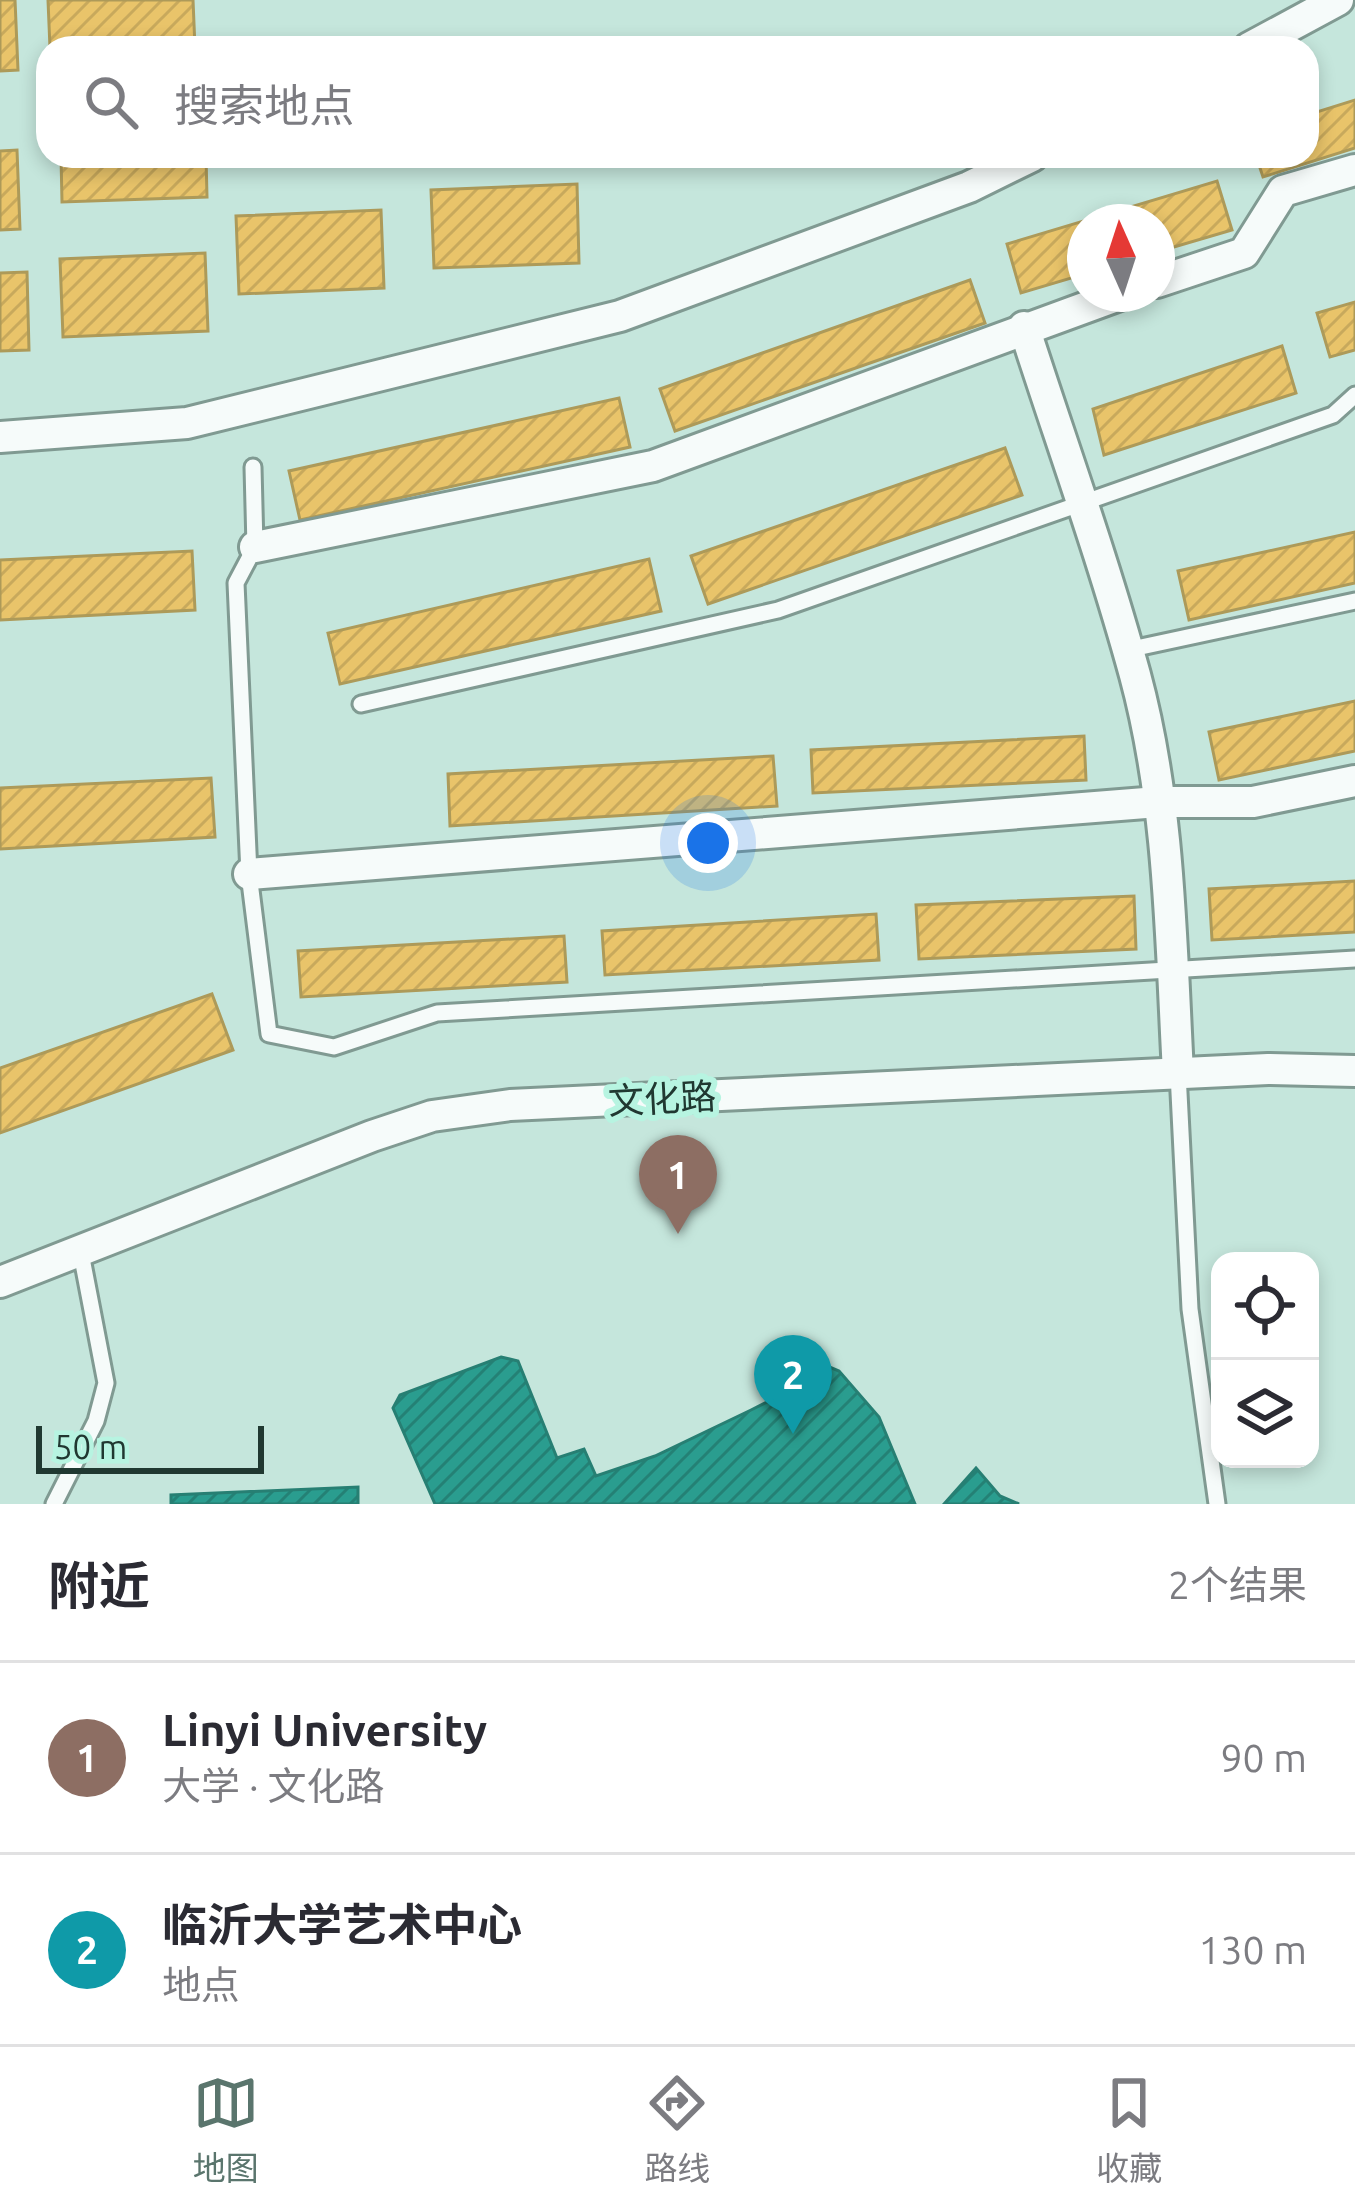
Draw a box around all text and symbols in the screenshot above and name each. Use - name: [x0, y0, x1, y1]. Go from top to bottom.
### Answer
- search box: [36, 36, 1319, 168]
- icon: search: [78, 69, 144, 135]
- text: 搜索地点: [174, 80, 354, 131]
- north arrow: [1067, 204, 1175, 312]
- your location: [678, 813, 738, 873]
- street label: 文化路: [607, 1075, 717, 1121]
- pin: 1: [639, 1135, 717, 1234]
- map controls: [1211, 1252, 1319, 1468]
- button: locate: [1211, 1252, 1319, 1360]
- pin: 2: [754, 1335, 832, 1434]
- button: layers: [1211, 1360, 1319, 1468]
- scale bar: [36, 1420, 264, 1473]
- text: 50 m: [54, 1428, 127, 1465]
- text: 附近: [48, 1556, 150, 1614]
- text: 2个结果: [1168, 1563, 1307, 1606]
- text: Linyi University: [162, 1704, 487, 1755]
- text: 1: [76, 1736, 98, 1779]
- text: 90 m: [1220, 1736, 1307, 1779]
- text: 大学 · 文化路: [162, 1764, 384, 1807]
- text: 临沂大学艺术中心: [162, 1899, 522, 1950]
- text: 2: [76, 1928, 98, 1971]
- text: 130 m: [1198, 1928, 1307, 1971]
- text: 地点: [162, 1963, 240, 2006]
- tab: 地图: [193, 2070, 259, 2190]
- tab: 路线: [644, 2070, 710, 2190]
- tab: 收藏: [1096, 2070, 1162, 2190]

